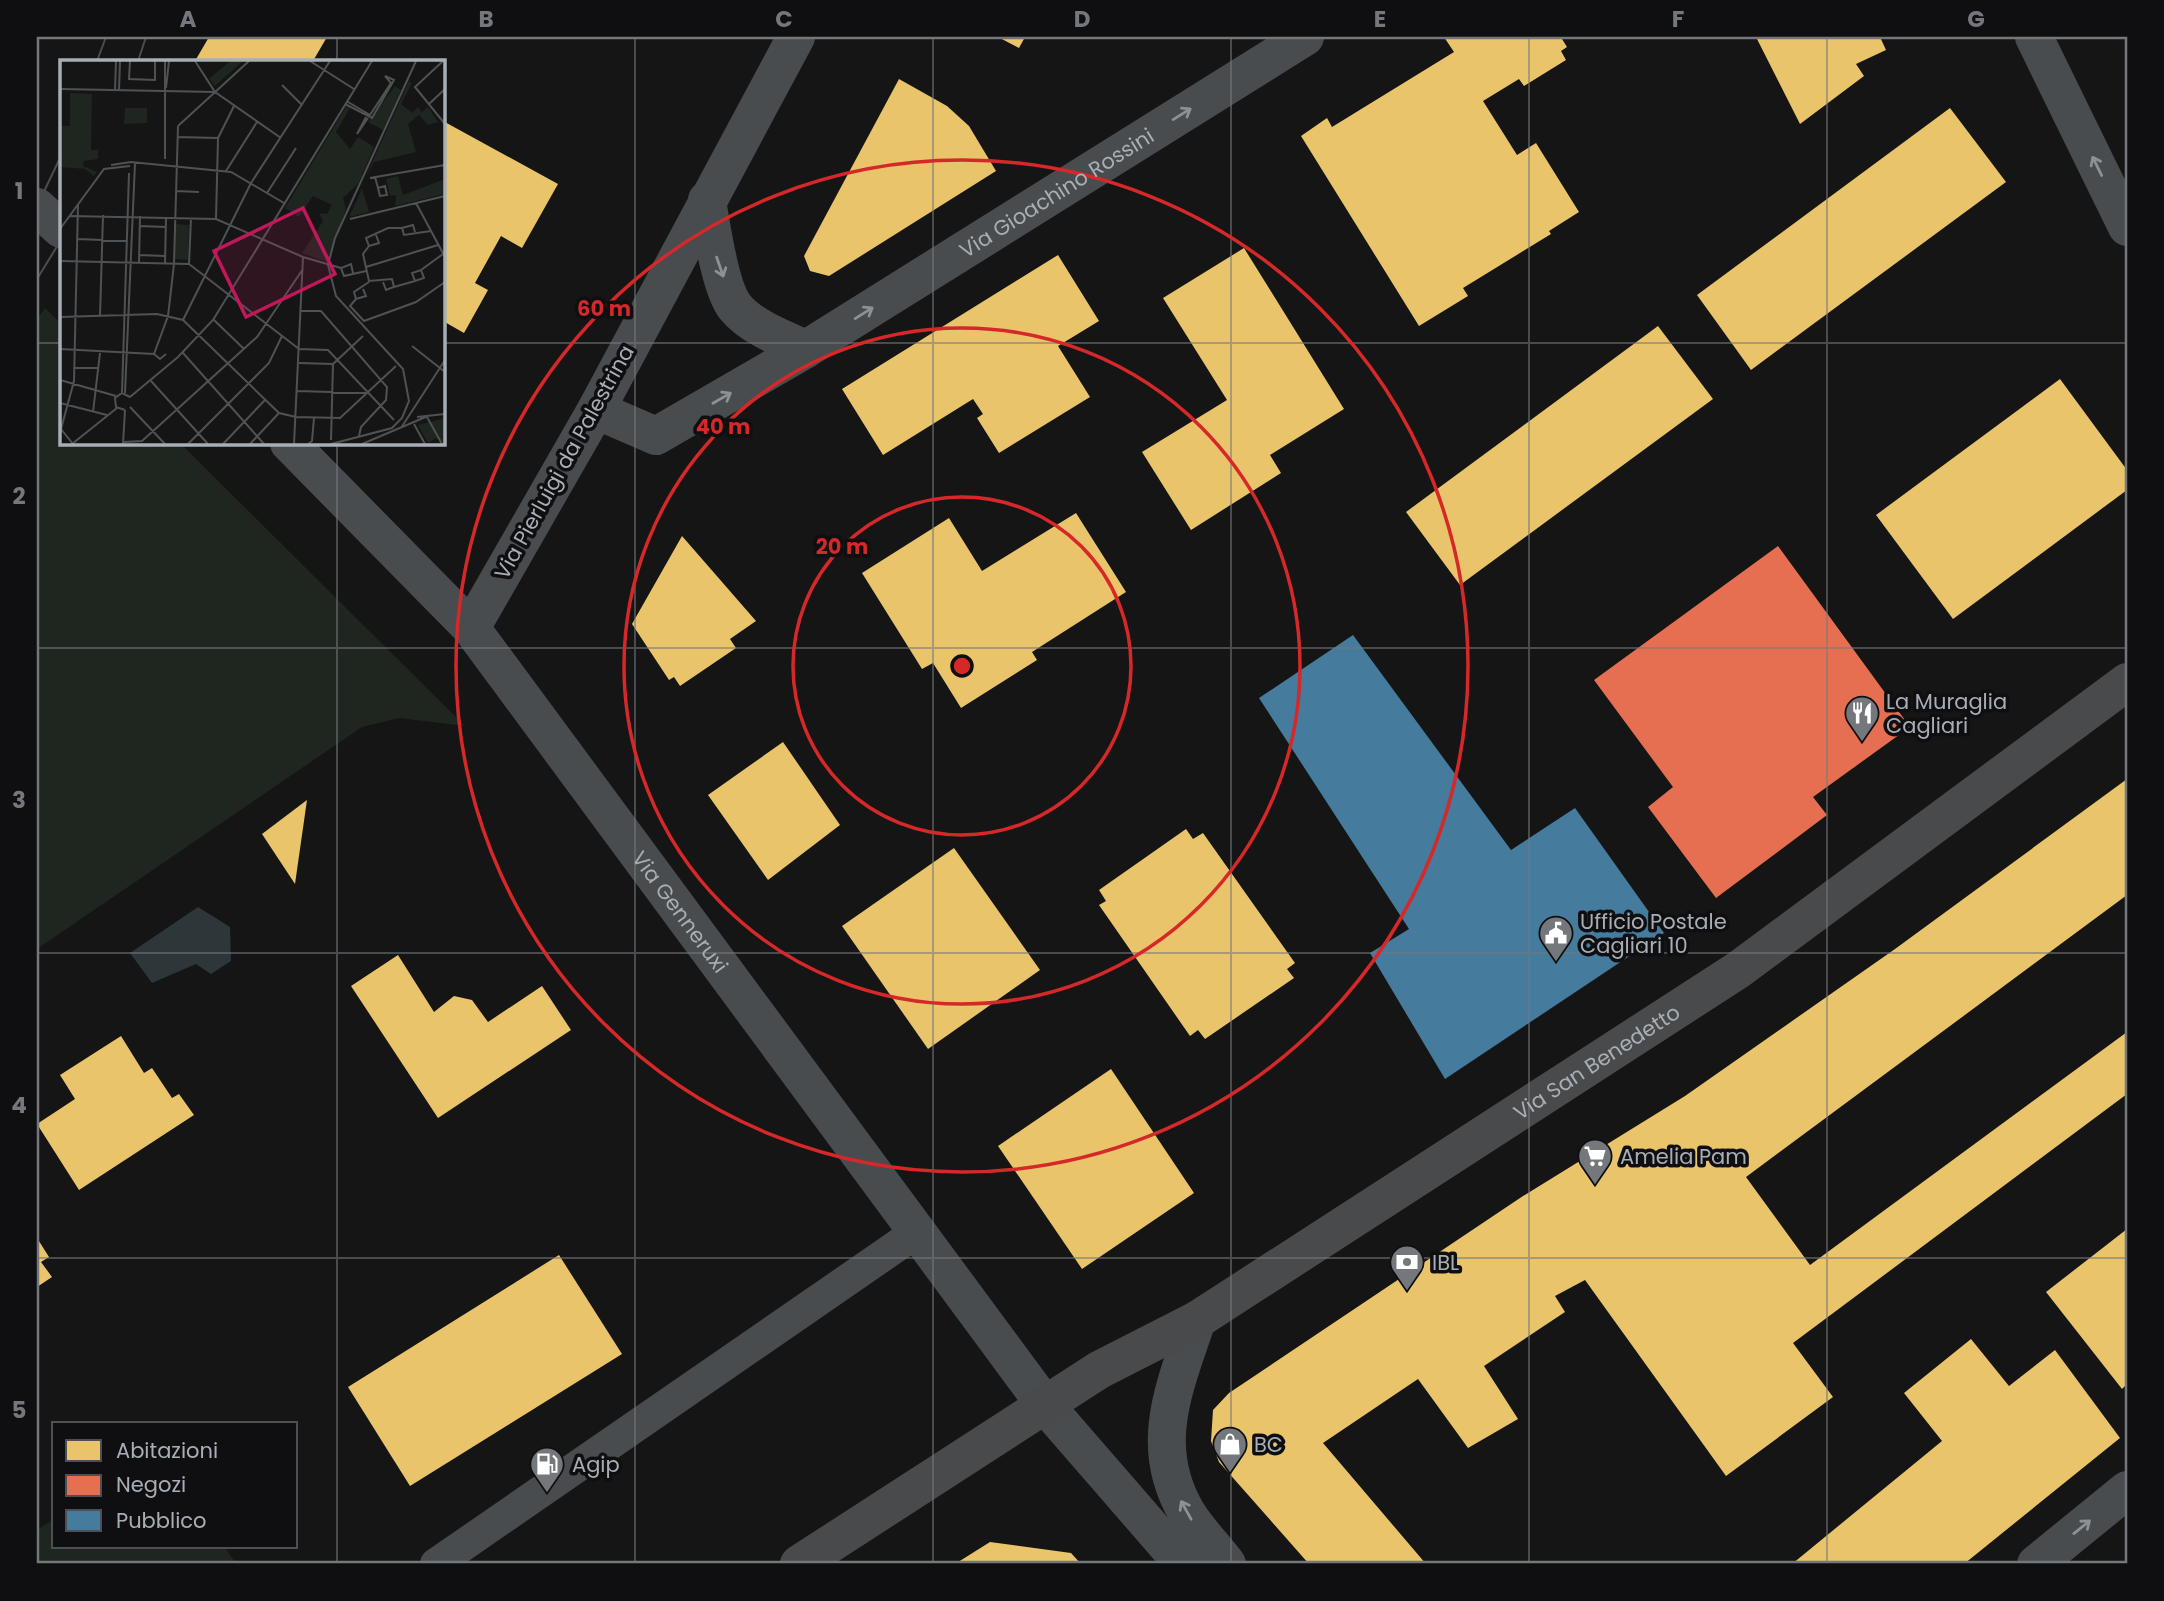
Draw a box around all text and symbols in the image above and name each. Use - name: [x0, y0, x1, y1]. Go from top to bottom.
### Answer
- text: A: [180, 3, 197, 35]
- text: B: [478, 3, 494, 35]
- text: C: [775, 3, 793, 35]
- text: D: [1074, 3, 1090, 35]
- text: E: [1374, 3, 1386, 35]
- text: F: [1672, 3, 1684, 35]
- text: G: [1967, 3, 1985, 35]
- inset map: [60, 60, 444, 444]
- one-way arrow: [1171, 106, 1191, 120]
- street label: Via Gioachino Rossini: [954, 121, 1159, 264]
- one-way arrow: [2090, 156, 2104, 177]
- text: 1: [15, 175, 23, 207]
- one-way arrow: [714, 256, 727, 278]
- text: 60 m: [577, 294, 631, 323]
- one-way arrow: [854, 305, 873, 320]
- street label: Via Pierluigi da Palestrina: [487, 340, 641, 584]
- one-way arrow: [711, 391, 731, 405]
- text: 40 m: [696, 412, 750, 441]
- text: 2: [12, 480, 26, 512]
- text: 20 m: [816, 532, 868, 561]
- centre of rings: [950, 654, 974, 678]
- place label: La Muraglia Cagliari: [1886, 687, 2007, 740]
- restaurant icon: La Muraglia Cagliari: [1843, 694, 1881, 743]
- text: 3: [12, 784, 26, 816]
- street label: Via Genneruxi: [626, 845, 735, 978]
- place label: Ufficio Postale Cagliari 10: [1580, 907, 1727, 960]
- public building icon: Ufficio Postale Cagliari 10: [1537, 914, 1575, 963]
- street label: Via San Benedetto: [1507, 997, 1685, 1126]
- text: 4: [11, 1089, 27, 1121]
- supermarket icon: Amelia Pam: [1576, 1137, 1614, 1186]
- place label: Amelia Pam: [1620, 1142, 1747, 1171]
- bank icon: IBL: [1388, 1243, 1426, 1292]
- place label: IBL: [1432, 1248, 1459, 1277]
- text: 5: [12, 1394, 26, 1426]
- legend: [52, 1422, 298, 1548]
- shop icon: BC: [1211, 1425, 1249, 1474]
- place label: BC: [1254, 1430, 1283, 1459]
- text: Abitazioni: [116, 1436, 218, 1465]
- fuel station icon: Agip: [528, 1445, 566, 1494]
- place label: Agip: [572, 1450, 620, 1479]
- text: Negozi: [116, 1470, 186, 1499]
- one-way arrow: [1179, 1500, 1193, 1520]
- text: Pubblico: [116, 1506, 207, 1535]
- one-way arrow: [2072, 1520, 2090, 1535]

